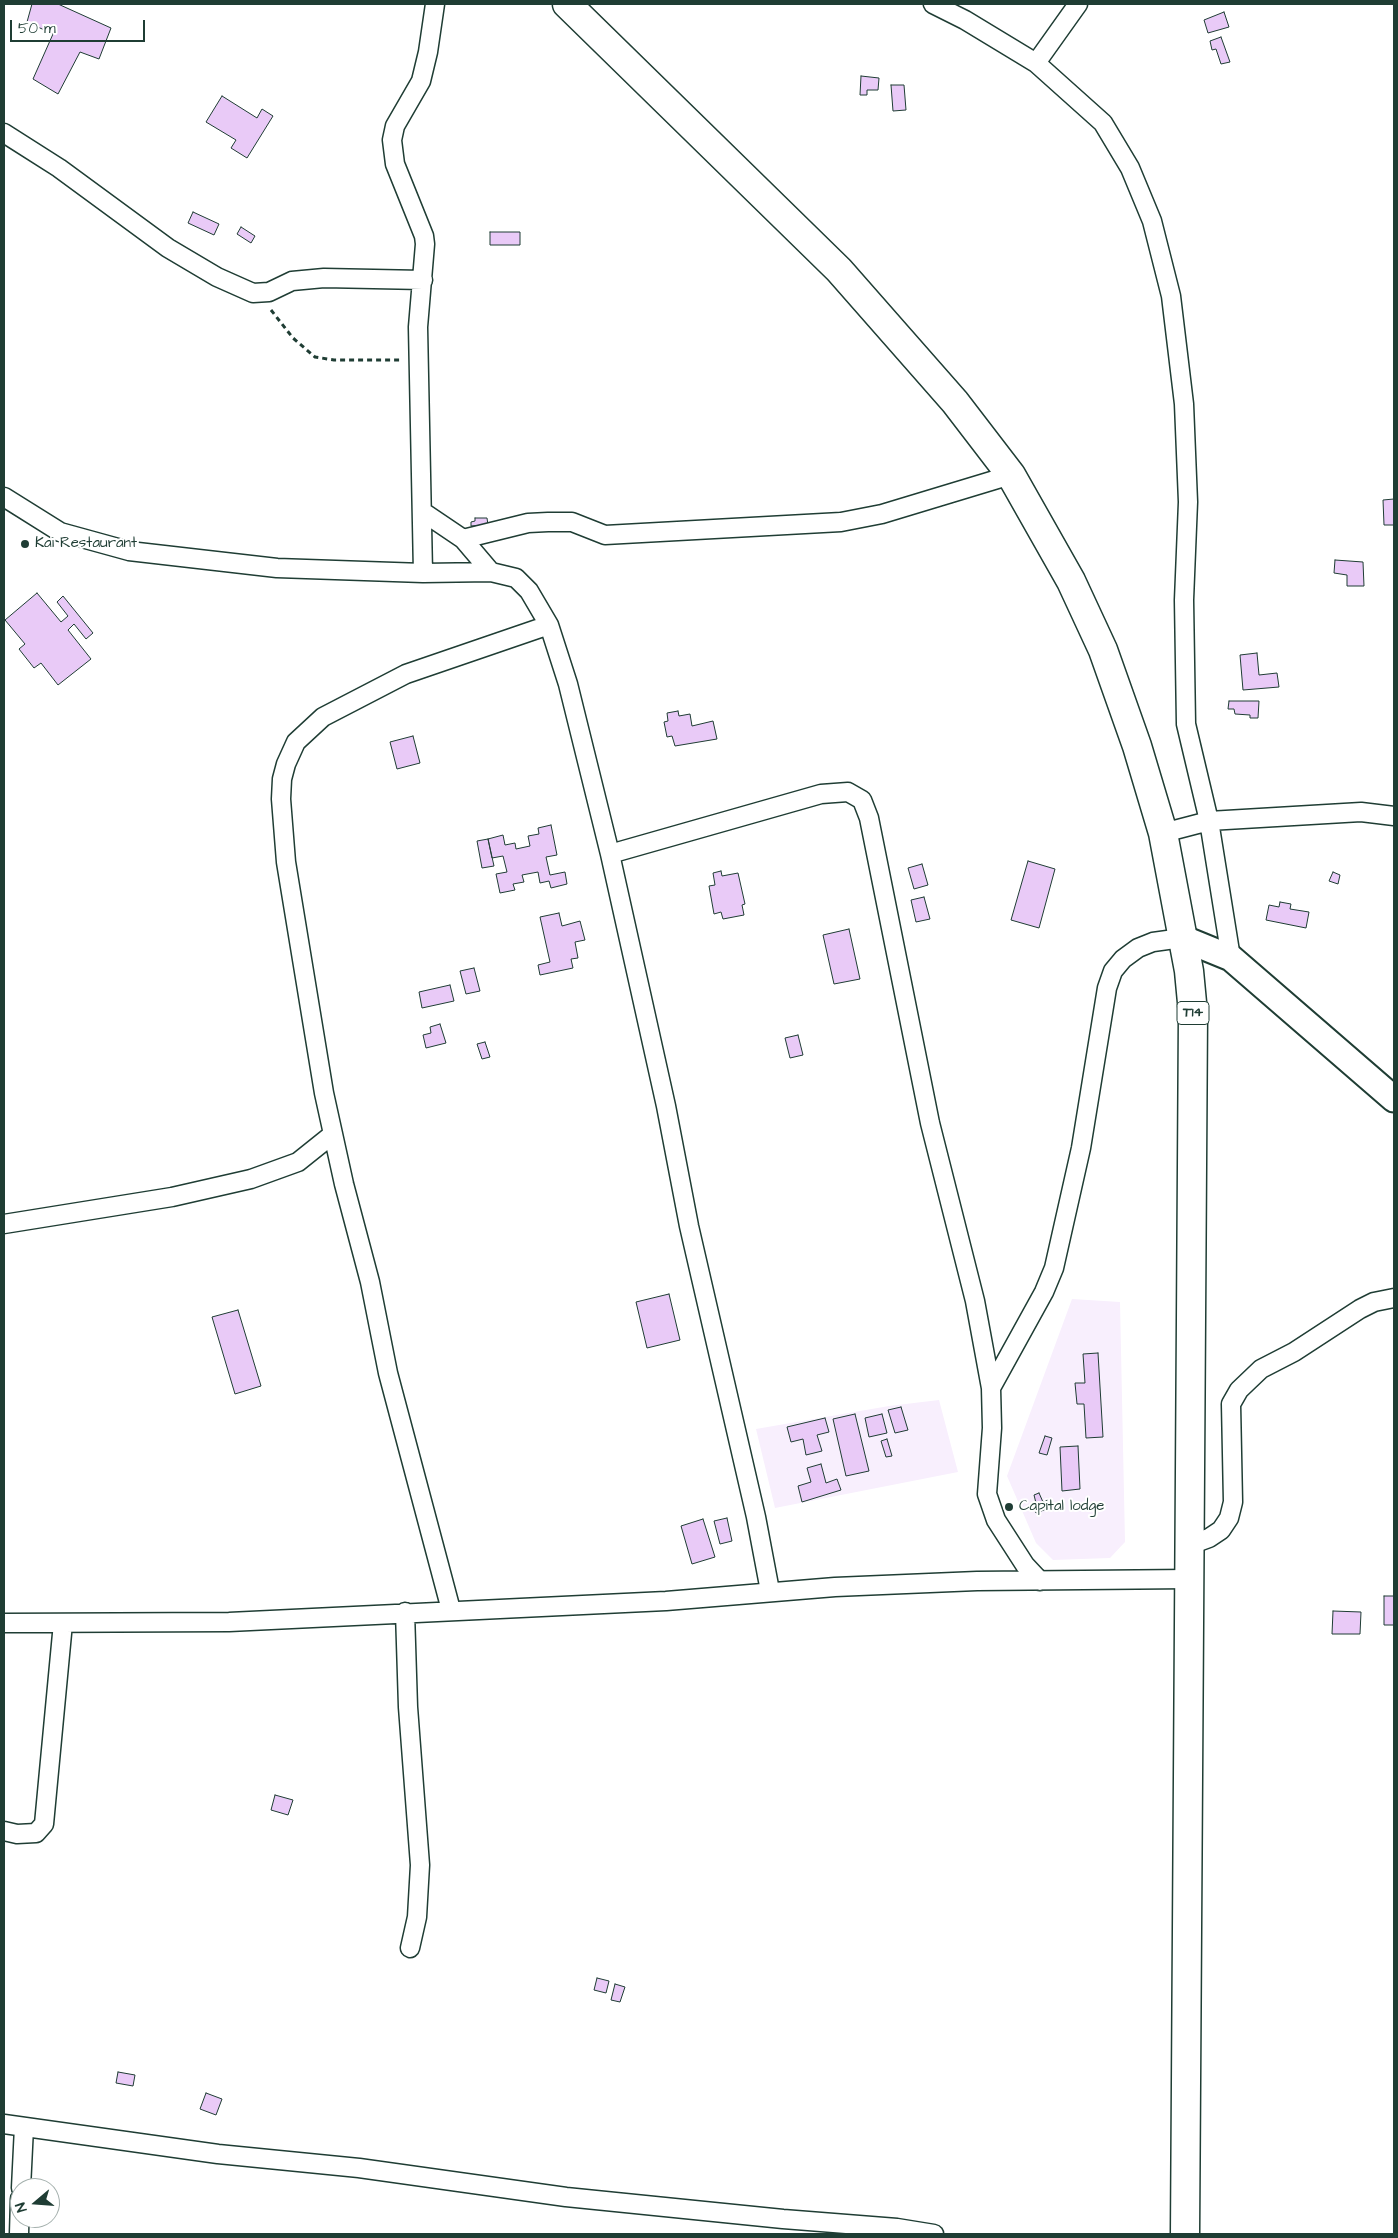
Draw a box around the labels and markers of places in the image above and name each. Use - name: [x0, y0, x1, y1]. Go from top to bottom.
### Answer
- place label: Kai Restaurant: [35, 535, 137, 553]
- marker: Kai Restaurant: [19, 538, 31, 550]
- place label: Capital lodge: [1019, 1498, 1104, 1516]
- marker: Capital lodge: [1003, 1501, 1015, 1513]

